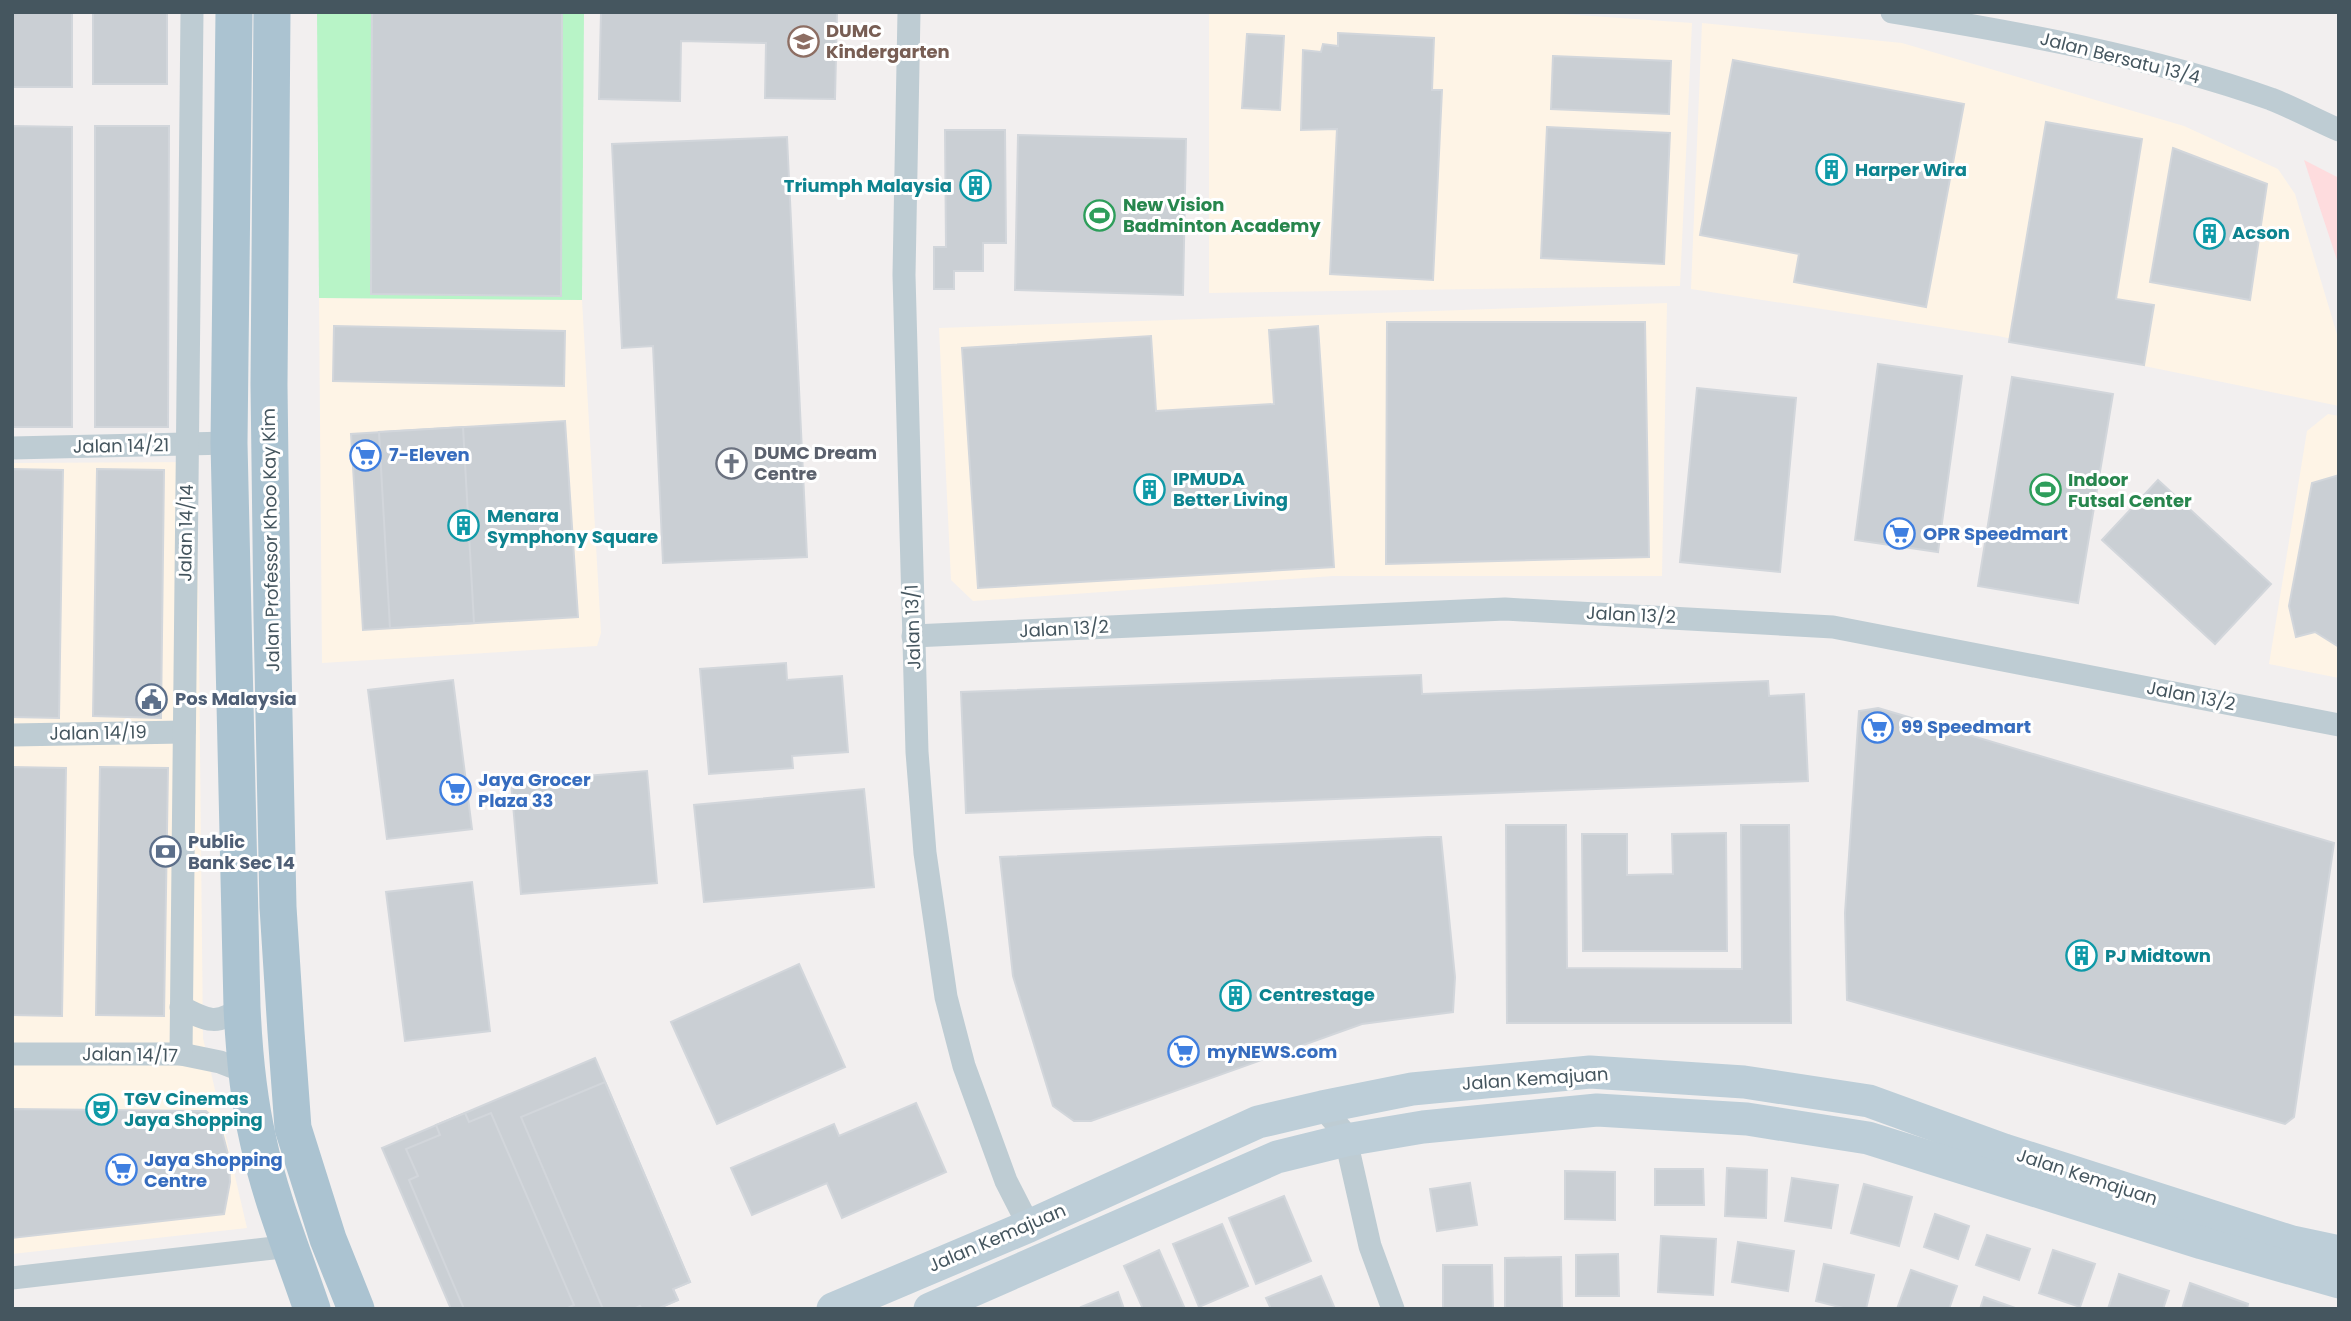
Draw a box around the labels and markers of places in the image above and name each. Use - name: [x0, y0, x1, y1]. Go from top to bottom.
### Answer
- place label: DUMC Kindergarten: [826, 18, 950, 64]
- school or university icon: DUMC Kindergarten: [786, 24, 820, 58]
- building icon: Harper Wira: [1815, 153, 1849, 187]
- place label: Harper Wira: [1855, 157, 1967, 182]
- building icon: Triumph Malaysia: [958, 169, 992, 203]
- place label: Triumph Malaysia: [784, 173, 952, 198]
- place label: New Vision Badminton Academy: [1123, 192, 1321, 238]
- sports icon: New Vision Badminton Academy: [1083, 198, 1117, 232]
- building icon: Acson: [2192, 216, 2226, 250]
- place label: Acson: [2232, 220, 2290, 245]
- supermarket icon: 7-Eleven: [349, 438, 383, 472]
- place label: DUMC Dream Centre: [754, 440, 877, 486]
- place label: 7-Eleven: [389, 442, 470, 467]
- church icon: DUMC Dream Centre: [714, 446, 748, 480]
- place label: IPMUDA Better Living: [1173, 466, 1288, 512]
- place label: Indoor Futsal Center: [2068, 467, 2192, 513]
- building icon: IPMUDA Better Living: [1133, 472, 1167, 506]
- sports icon: Indoor Futsal Center: [2028, 473, 2062, 507]
- place label: Menara Symphony Square: [487, 503, 658, 549]
- building icon: Menara Symphony Square: [447, 509, 481, 543]
- supermarket icon: OPR Speedmart: [1883, 517, 1917, 551]
- place label: OPR Speedmart: [1923, 521, 2068, 546]
- public building icon: Pos Malaysia: [135, 682, 169, 716]
- place label: Pos Malaysia: [175, 686, 297, 711]
- supermarket icon: 99 Speedmart: [1861, 710, 1895, 744]
- place label: 99 Speedmart: [1901, 714, 2031, 739]
- place label: Jaya Grocer Plaza 33: [478, 767, 591, 813]
- supermarket icon: Jaya Grocer Plaza 33: [438, 773, 472, 807]
- place label: Public Bank Sec 14: [188, 829, 295, 875]
- bank icon: Public Bank Sec 14: [148, 835, 182, 869]
- building icon: PJ Midtown: [2065, 939, 2099, 973]
- place label: PJ Midtown: [2105, 943, 2211, 968]
- building icon: Centrestage: [1219, 978, 1253, 1012]
- place label: Centrestage: [1259, 982, 1375, 1007]
- supermarket icon: myNEWS.com: [1167, 1035, 1201, 1069]
- place label: myNEWS.com: [1207, 1039, 1337, 1064]
- place label: TGV Cinemas Jaya Shopping: [124, 1086, 263, 1132]
- theatre icon: TGV Cinemas Jaya Shopping: [84, 1092, 118, 1126]
- place label: Jaya Shopping Centre: [144, 1147, 283, 1193]
- supermarket icon: Jaya Shopping Centre: [104, 1153, 138, 1187]

